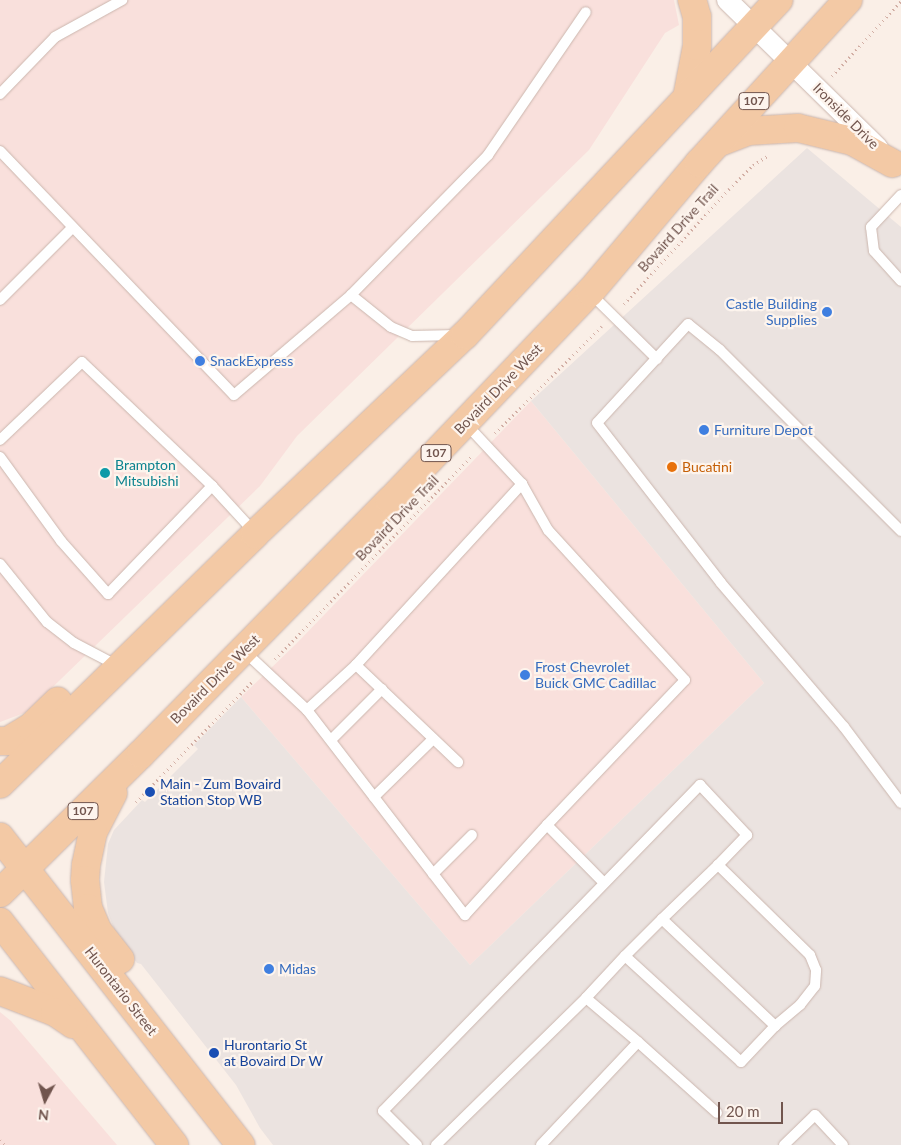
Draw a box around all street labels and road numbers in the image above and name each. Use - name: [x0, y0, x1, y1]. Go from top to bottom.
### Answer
- street label: Ironside Drive: [810, 80, 882, 152]
- road number: 107: [738, 92, 770, 110]
- street label: Bovaird Drive Trail: [634, 181, 722, 275]
- street label: Bovaird Drive West: [450, 340, 546, 438]
- road number: 107: [420, 443, 452, 462]
- street label: Bovaird Drive Trail: [352, 472, 442, 564]
- street label: Bovaird Drive West: [167, 631, 263, 727]
- road number: 107: [67, 801, 99, 820]
- street label: Hurontario Street: [81, 943, 161, 1039]

